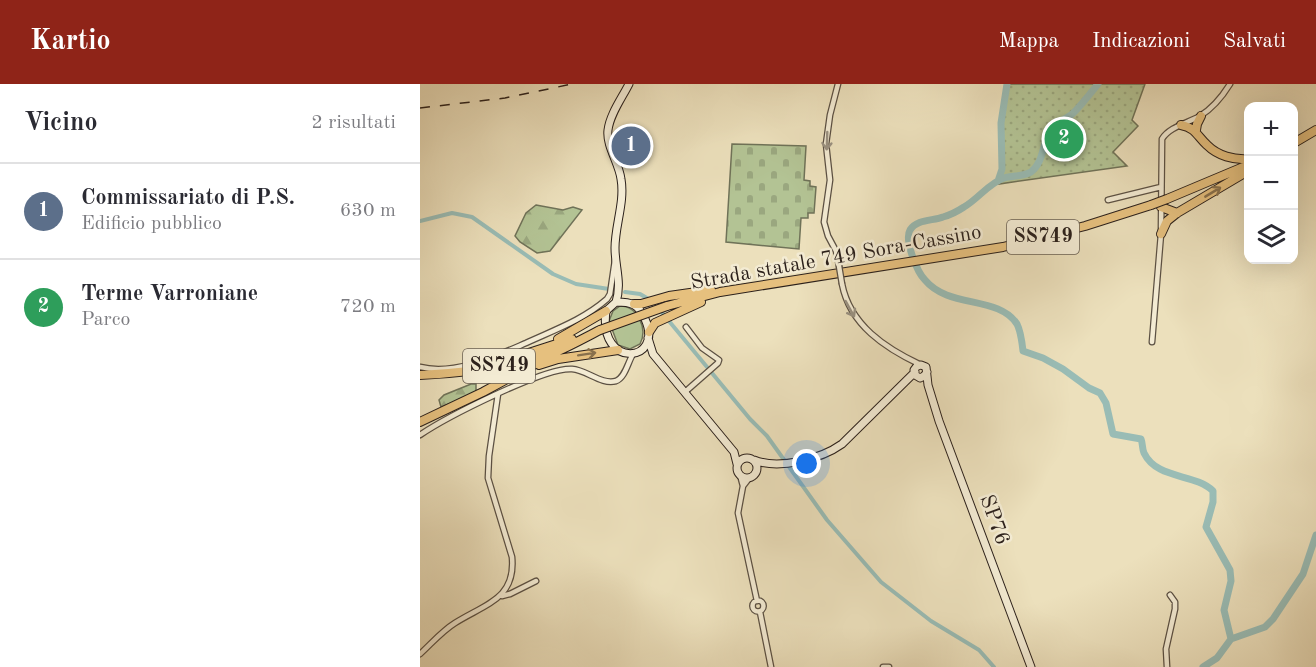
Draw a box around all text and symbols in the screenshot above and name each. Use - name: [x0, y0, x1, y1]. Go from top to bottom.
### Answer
- text: Kartio: [30, 28, 111, 56]
- text: Mappa: [999, 31, 1059, 52]
- text: Indicazioni: [1092, 31, 1190, 52]
- text: Salvati: [1223, 31, 1286, 52]
- map controls: [1244, 102, 1298, 264]
- button: +: [1244, 102, 1298, 156]
- text: Vicino: [24, 110, 98, 136]
- text: 2 risultati: [311, 113, 396, 133]
- pin: 2: [1044, 116, 1084, 162]
- pin: 1: [612, 124, 650, 168]
- one-way arrow: [822, 131, 833, 151]
- button: −: [1244, 156, 1298, 210]
- one-way arrow: [1204, 186, 1221, 198]
- text: Commissariato di P.S.: [81, 187, 295, 209]
- text: 1: [38, 201, 49, 221]
- text: 630 m: [340, 201, 396, 221]
- button: layers: [1244, 210, 1298, 264]
- text: Edificio pubblico: [81, 214, 222, 234]
- road number: SS749: [1007, 220, 1079, 254]
- street label: Strada statale 749 Sora-Cassino: [689, 222, 983, 294]
- text: Terme Varroniane: [81, 283, 258, 305]
- text: 2: [38, 297, 49, 317]
- text: 720 m: [340, 297, 396, 317]
- one-way arrow: [844, 300, 856, 317]
- text: Parco: [81, 310, 130, 330]
- one-way arrow: [576, 348, 596, 359]
- road number: SS749: [463, 349, 535, 383]
- your location: [792, 449, 821, 478]
- street label: SP76: [975, 492, 1013, 548]

